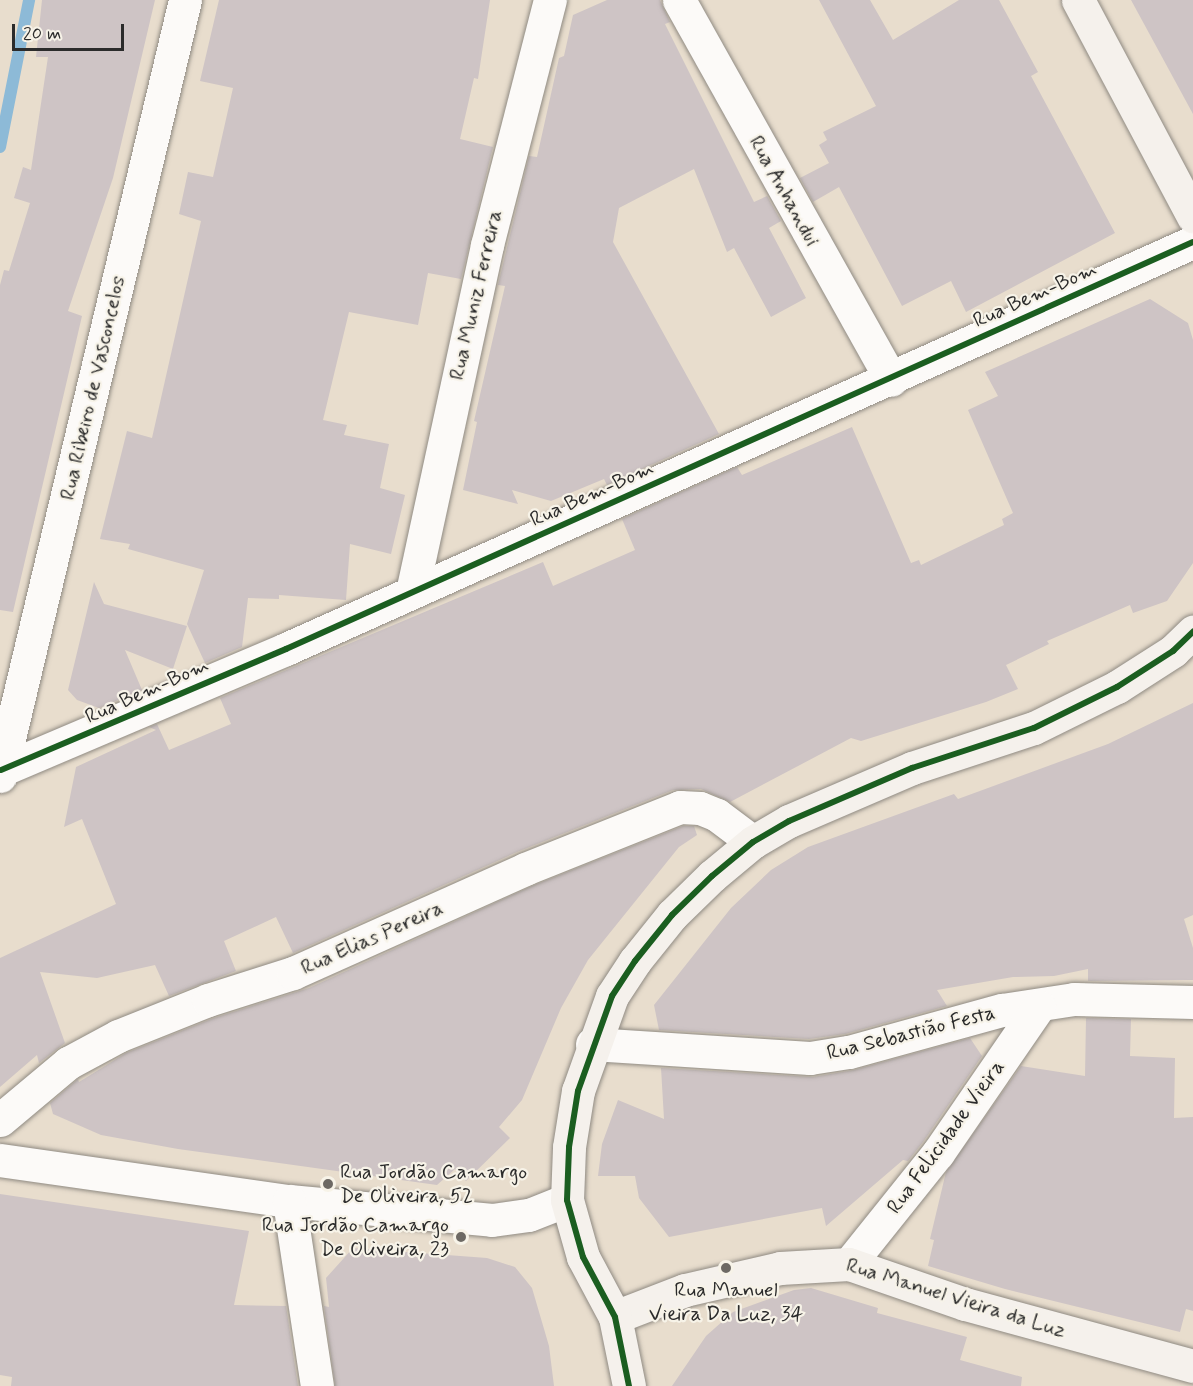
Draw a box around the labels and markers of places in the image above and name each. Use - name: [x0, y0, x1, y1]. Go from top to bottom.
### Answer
- place label: Rua Jordão Camargo De Oliveira, 52: [340, 1159, 525, 1209]
- marker: Rua Jordão Camargo De Oliveira, 52: [321, 1177, 335, 1191]
- place label: Rua Jordão Camargo De Oliveira, 23: [264, 1212, 449, 1262]
- marker: Rua Jordão Camargo De Oliveira, 23: [454, 1230, 468, 1244]
- marker: Rua Manuel Vieira Da Luz, 34: [719, 1261, 733, 1275]
- place label: Rua Manuel Vieira Da Luz, 34: [649, 1277, 803, 1327]

